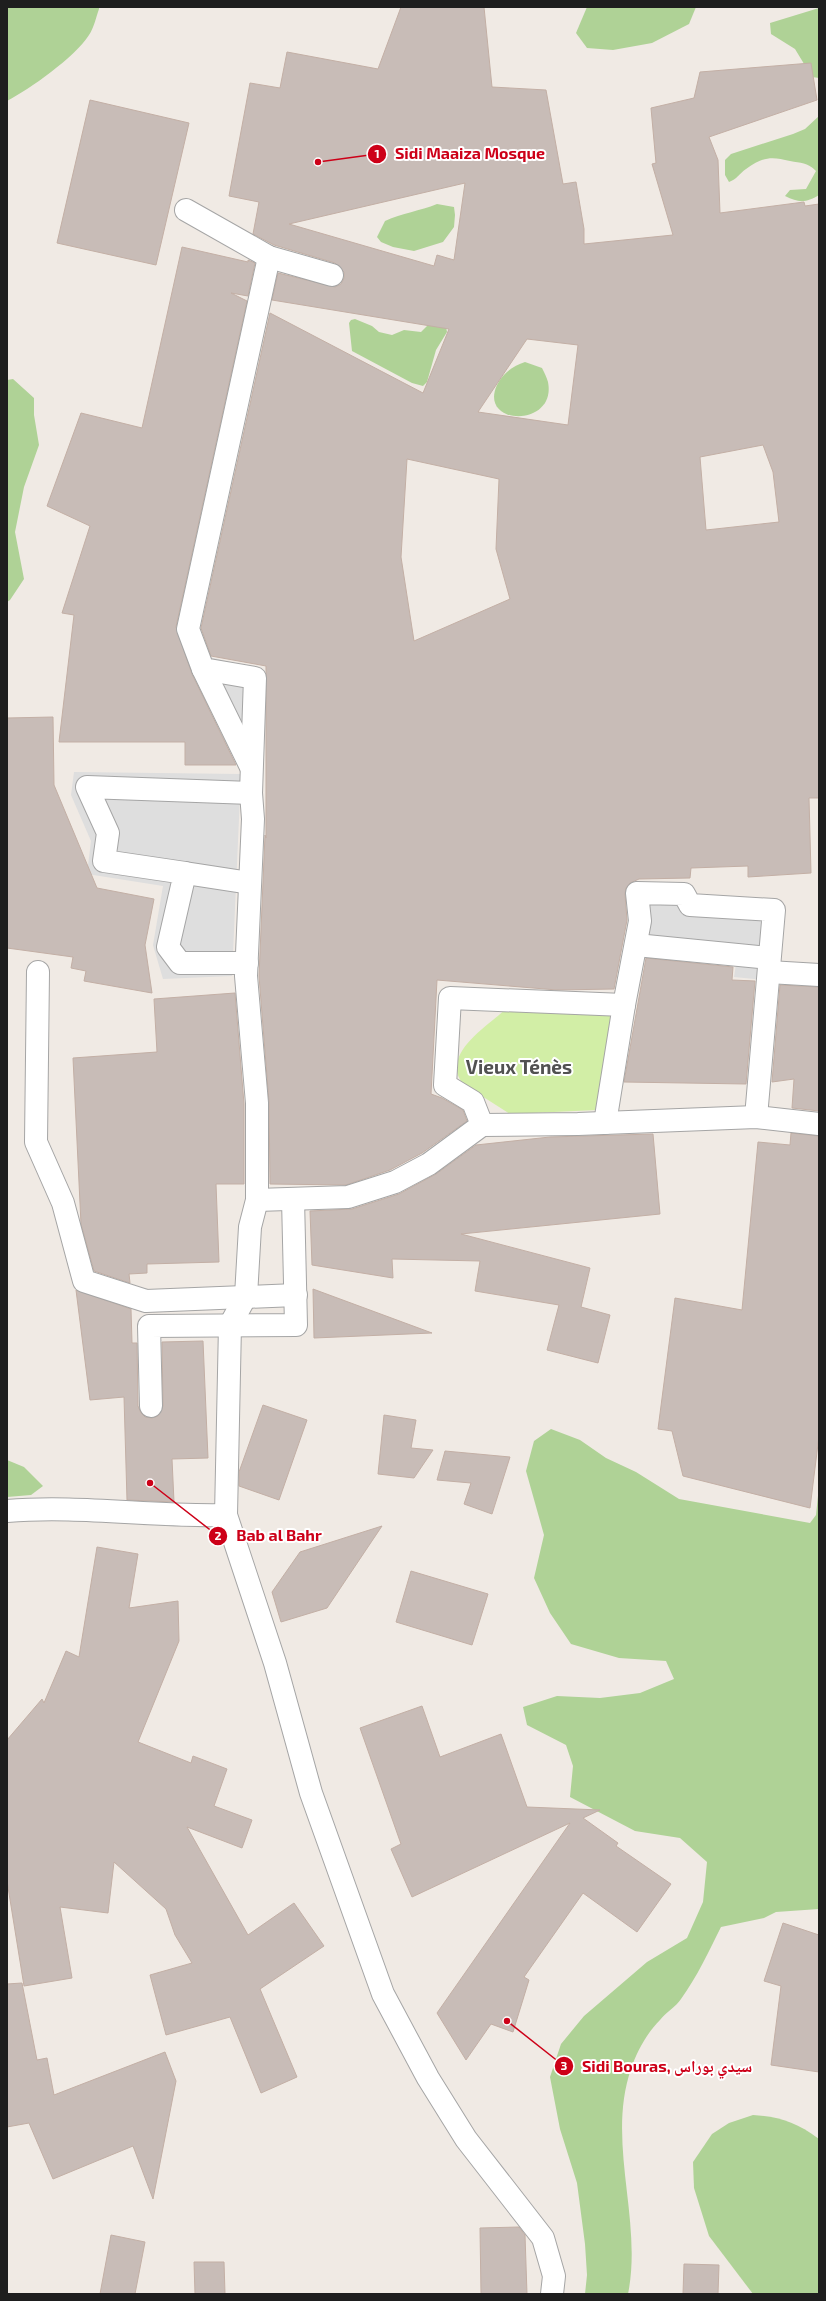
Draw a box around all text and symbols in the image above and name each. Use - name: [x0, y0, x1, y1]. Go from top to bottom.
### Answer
- callout: Sidi Maaiza Mosque: [367, 140, 553, 168]
- text: Sidi Maaiza Mosque: [395, 143, 545, 162]
- text: 1: [374, 146, 380, 160]
- district label: Vieux Ténès: [466, 1055, 572, 1078]
- callout: Bab al Bahr: [208, 1522, 330, 1550]
- text: Bab al Bahr: [236, 1525, 322, 1544]
- text: 2: [215, 1528, 222, 1542]
- callout: Sidi Bouras, سيدي بوراس: [554, 2052, 760, 2080]
- text: Sidi Bouras, سيدي بوراس: [582, 2056, 752, 2079]
- text: 3: [561, 2058, 568, 2072]

